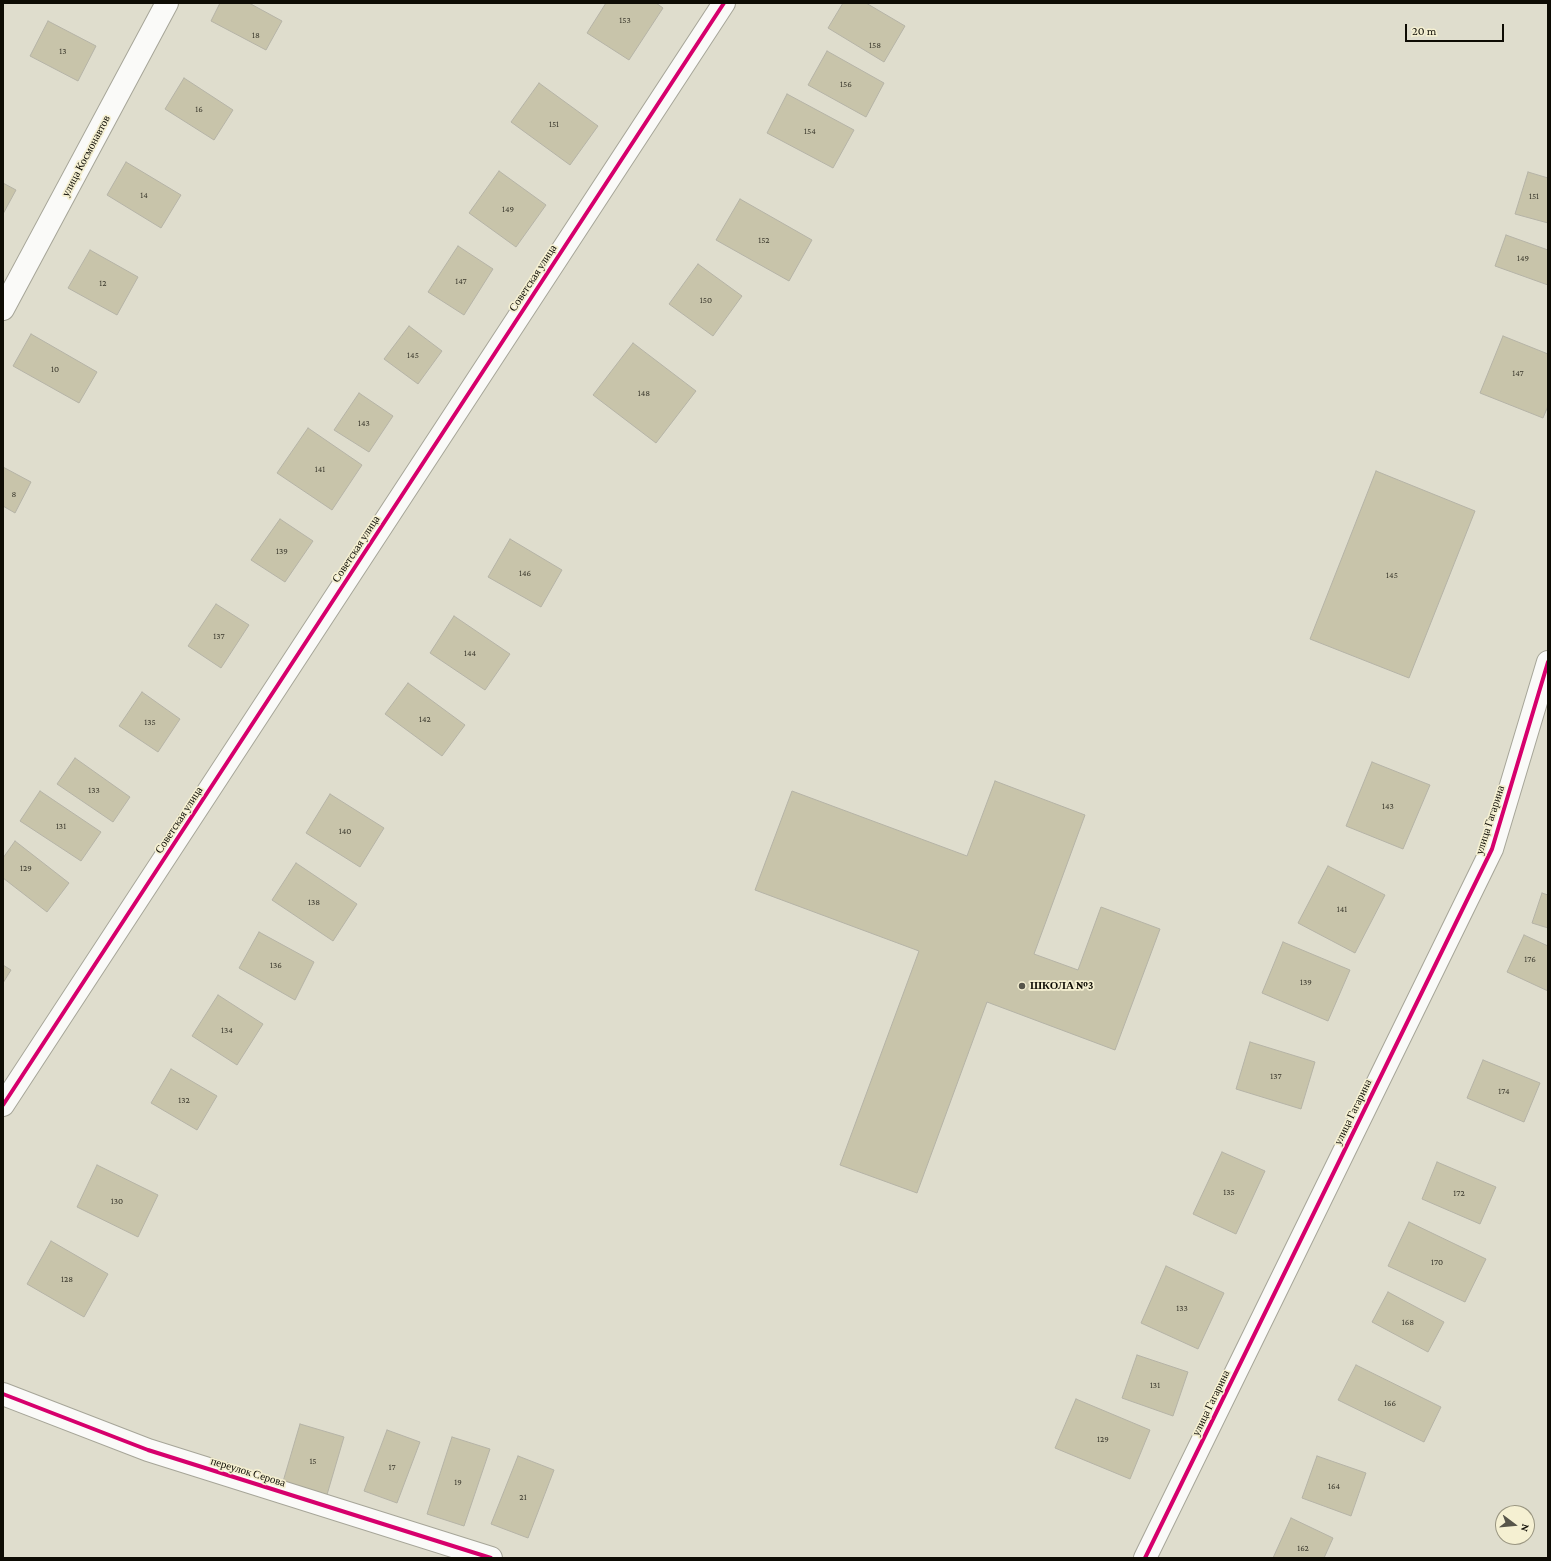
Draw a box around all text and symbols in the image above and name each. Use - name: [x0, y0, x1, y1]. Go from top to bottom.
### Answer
- house number: 153: [619, 15, 631, 25]
- scale bar: [1407, 16, 1506, 42]
- text: 20 m: [1412, 24, 1436, 38]
- house number: 18: [252, 30, 260, 40]
- house number: 158: [869, 40, 881, 50]
- house number: 13: [59, 46, 67, 56]
- house number: 156: [840, 79, 852, 89]
- house number: 16: [195, 104, 203, 114]
- street label: улица Космонавтов: [59, 113, 113, 199]
- house number: 151: [549, 119, 559, 129]
- house number: 154: [804, 126, 816, 136]
- house number: 14: [140, 190, 148, 200]
- house number: 151: [1529, 191, 1539, 201]
- house number: 149: [502, 204, 514, 214]
- house number: 152: [758, 235, 770, 245]
- street label: Советская улица: [506, 242, 560, 314]
- house number: 149: [1517, 253, 1529, 263]
- house number: 147: [455, 276, 467, 286]
- house number: 12: [99, 278, 107, 288]
- house number: 150: [700, 295, 712, 305]
- house number: 145: [407, 350, 419, 360]
- house number: 10: [51, 364, 59, 374]
- house number: 147: [1512, 368, 1524, 378]
- house number: 148: [638, 388, 650, 398]
- house number: 143: [358, 418, 370, 428]
- house number: 141: [315, 464, 325, 474]
- house number: 8: [12, 489, 16, 499]
- street label: Советская улица: [329, 513, 383, 585]
- house number: 139: [276, 546, 288, 556]
- house number: 146: [519, 568, 531, 578]
- house number: 145: [1386, 570, 1398, 580]
- house number: 137: [213, 631, 225, 641]
- house number: 144: [464, 648, 476, 658]
- house number: 142: [419, 714, 431, 724]
- house number: 135: [144, 717, 156, 727]
- street label: Советская улица: [152, 784, 206, 856]
- street label: улица Гагарина: [1473, 784, 1507, 856]
- house number: 133: [88, 785, 100, 795]
- house number: 143: [1382, 801, 1394, 811]
- house number: 131: [56, 821, 66, 831]
- house number: 140: [339, 826, 351, 836]
- house number: 129: [20, 863, 32, 873]
- house number: 138: [308, 897, 320, 907]
- house number: 141: [1337, 904, 1347, 914]
- house number: 176: [1524, 954, 1536, 964]
- house number: 136: [270, 960, 282, 970]
- house number: 139: [1300, 977, 1312, 987]
- place label: ШКОЛА №3: [1030, 979, 1093, 993]
- marker: ШКОЛА №3: [1017, 981, 1027, 991]
- house number: 134: [221, 1025, 233, 1035]
- house number: 137: [1270, 1071, 1282, 1081]
- street label: улица Гагарина: [1331, 1077, 1375, 1147]
- house number: 174: [1498, 1086, 1510, 1096]
- house number: 132: [178, 1095, 190, 1105]
- house number: 135: [1223, 1187, 1235, 1197]
- house number: 172: [1453, 1188, 1465, 1198]
- house number: 130: [111, 1196, 123, 1206]
- house number: 170: [1431, 1257, 1443, 1267]
- house number: 128: [61, 1274, 73, 1284]
- house number: 133: [1176, 1303, 1188, 1313]
- house number: 168: [1402, 1317, 1414, 1327]
- street label: улица Гагарина: [1189, 1368, 1233, 1438]
- house number: 131: [1150, 1380, 1160, 1390]
- house number: 166: [1384, 1398, 1396, 1408]
- house number: 129: [1097, 1434, 1109, 1444]
- street label: переулок Серова: [209, 1454, 287, 1490]
- house number: 15: [309, 1456, 317, 1466]
- house number: 17: [388, 1462, 396, 1472]
- house number: 19: [454, 1477, 462, 1487]
- house number: 164: [1328, 1481, 1340, 1491]
- house number: 21: [519, 1492, 527, 1502]
- north arrow: [1495, 1505, 1535, 1545]
- text: N: [1519, 1523, 1532, 1533]
- house number: 162: [1297, 1543, 1309, 1553]

